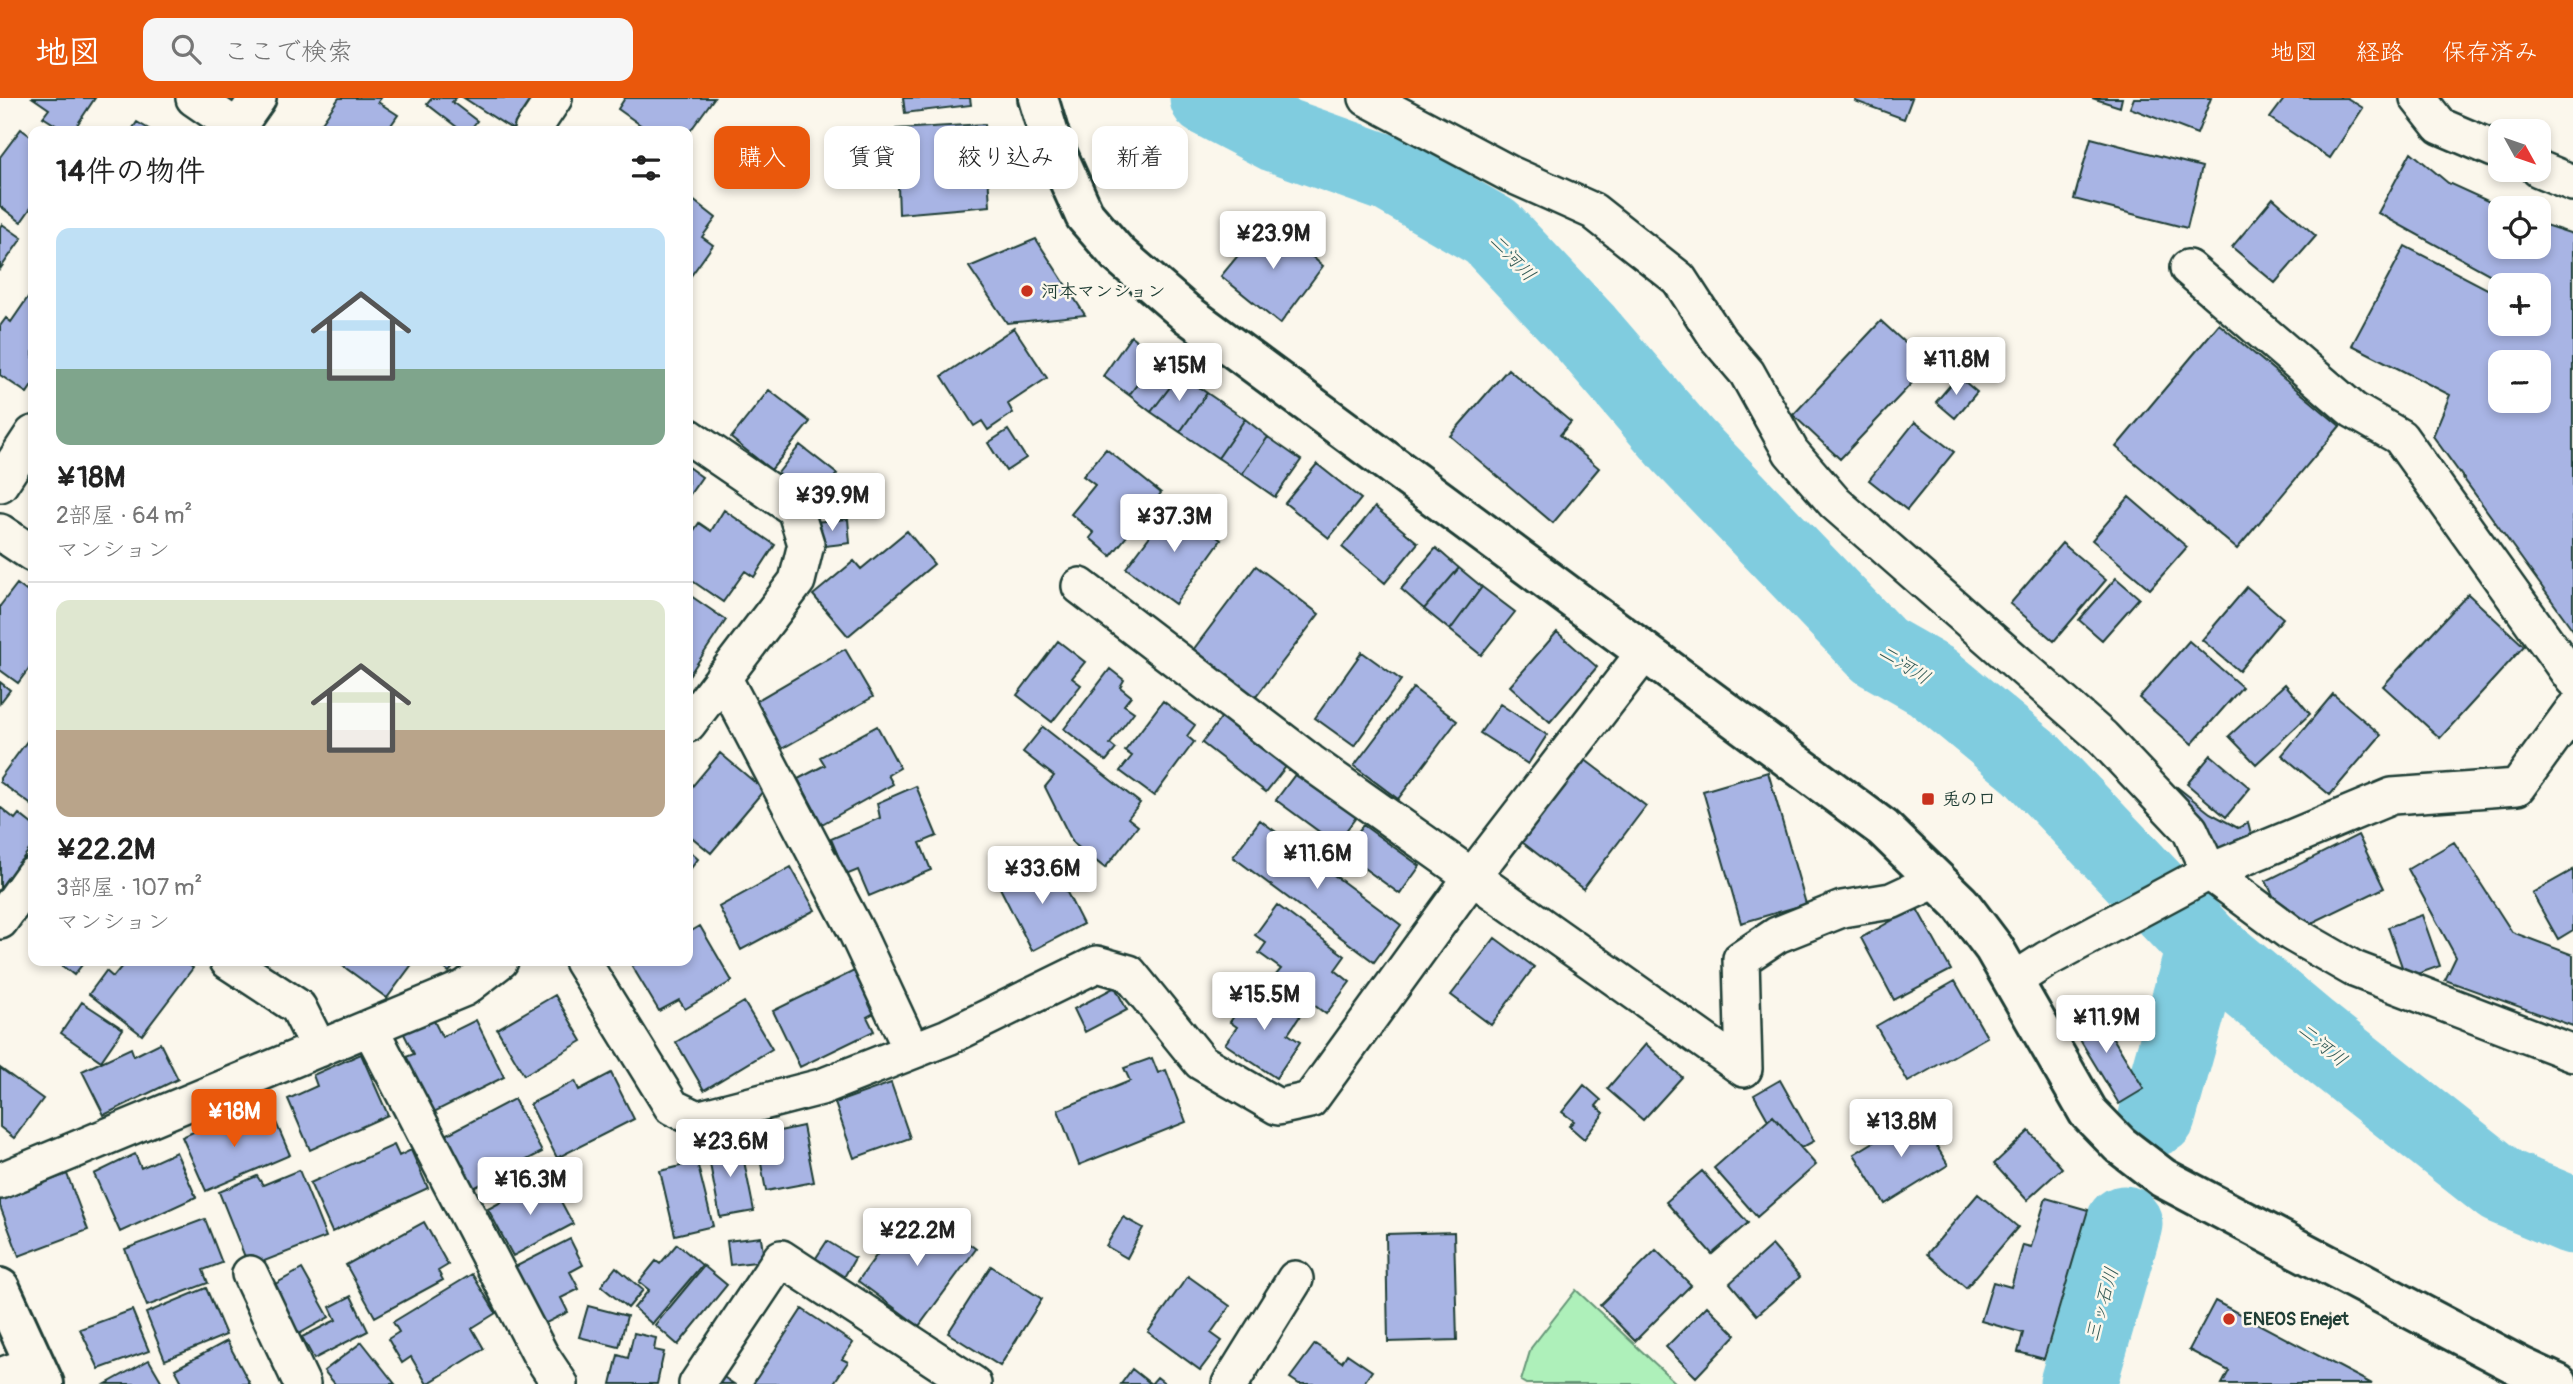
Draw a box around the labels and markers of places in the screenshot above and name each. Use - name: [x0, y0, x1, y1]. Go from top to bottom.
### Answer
- pin: ¥23.9M: [1216, 212, 1330, 271]
- place label: 河本マンション: [1041, 280, 1166, 303]
- marker: 河本マンション: [1019, 283, 1035, 299]
- pin: ¥11.8M: [1899, 338, 2013, 397]
- pin: ¥15M: [1138, 344, 1220, 403]
- pin: ¥39.9M: [775, 474, 889, 533]
- pin: ¥37.3M: [1117, 494, 1231, 554]
- place label: 兎の口: [1942, 788, 1996, 811]
- marker: 兎の口: [1920, 791, 1936, 807]
- pin: ¥11.6M: [1260, 832, 1374, 891]
- pin: ¥33.6M: [985, 846, 1099, 906]
- pin: ¥15.5M: [1207, 972, 1321, 1032]
- pin: ¥11.9M: [2049, 996, 2163, 1055]
- pin: ¥18M: [193, 1090, 275, 1149]
- pin: ¥13.8M: [1844, 1100, 1958, 1159]
- pin: ¥23.6M: [673, 1119, 787, 1179]
- pin: ¥16.3M: [473, 1158, 587, 1217]
- pin: ¥22.2M: [860, 1208, 974, 1268]
- place label: ENEOS Enejet: [2243, 1308, 2350, 1331]
- marker: ENEOS Enejet: [2221, 1311, 2237, 1327]

